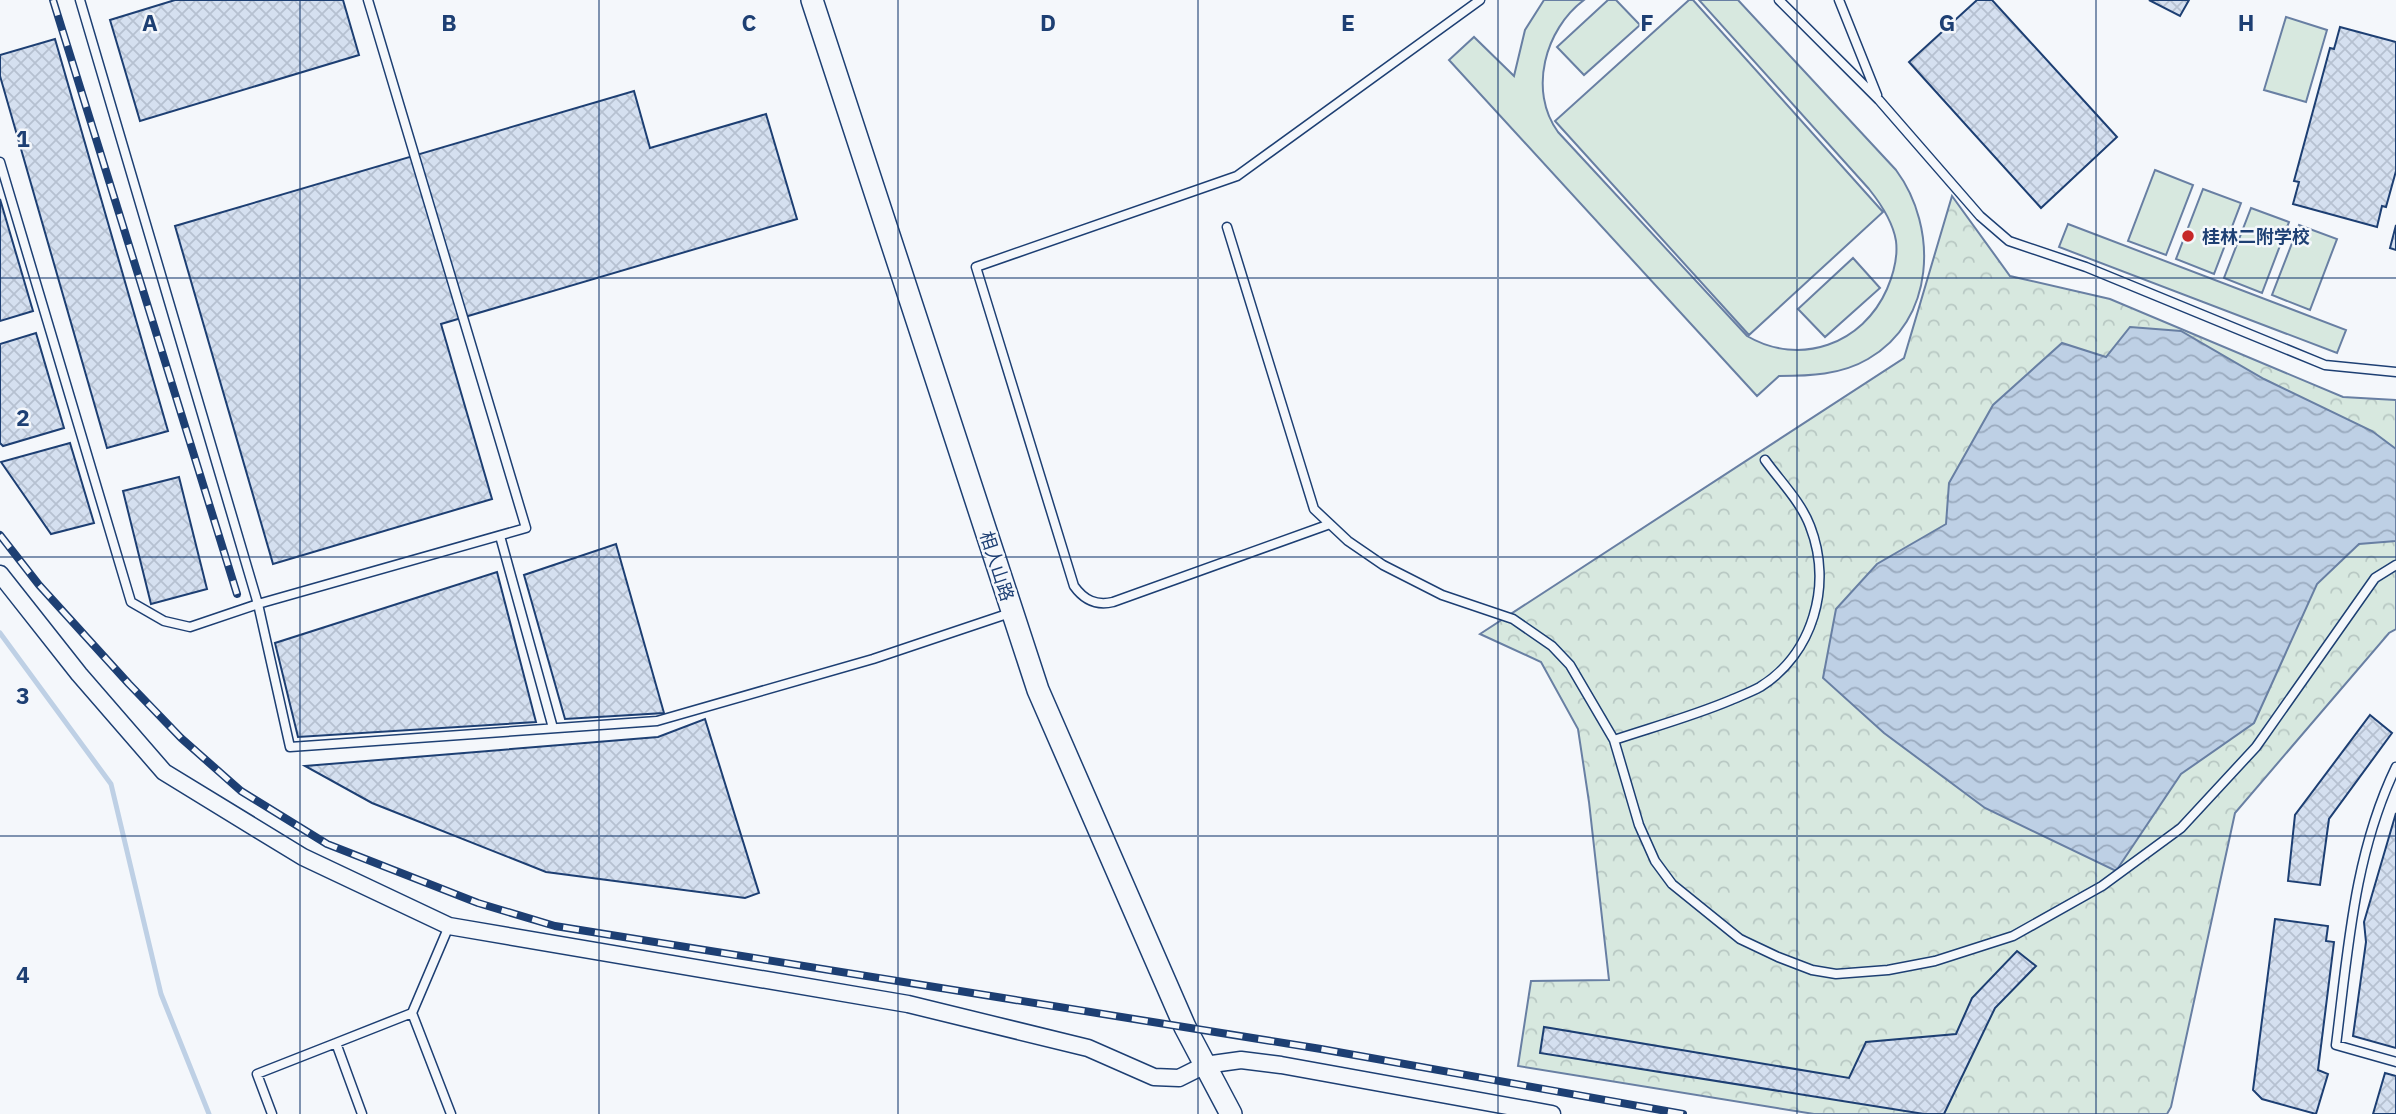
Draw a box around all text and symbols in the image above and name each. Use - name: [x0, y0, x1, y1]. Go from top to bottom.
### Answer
- text: A: [142, 7, 158, 37]
- text: B: [441, 7, 457, 37]
- text: C: [742, 7, 757, 37]
- text: D: [1040, 7, 1056, 37]
- text: E: [1341, 7, 1355, 37]
- text: F: [1640, 7, 1654, 37]
- text: G: [1939, 7, 1955, 37]
- text: H: [2238, 7, 2254, 37]
- text: 1: [16, 123, 30, 153]
- place label: 桂林二附学校: [2202, 225, 2310, 248]
- marker: 桂林二附学校: [2180, 228, 2196, 244]
- text: 2: [16, 402, 30, 432]
- street label: 相人山路: [975, 528, 1019, 604]
- text: 3: [16, 680, 30, 710]
- text: 4: [16, 959, 30, 989]

